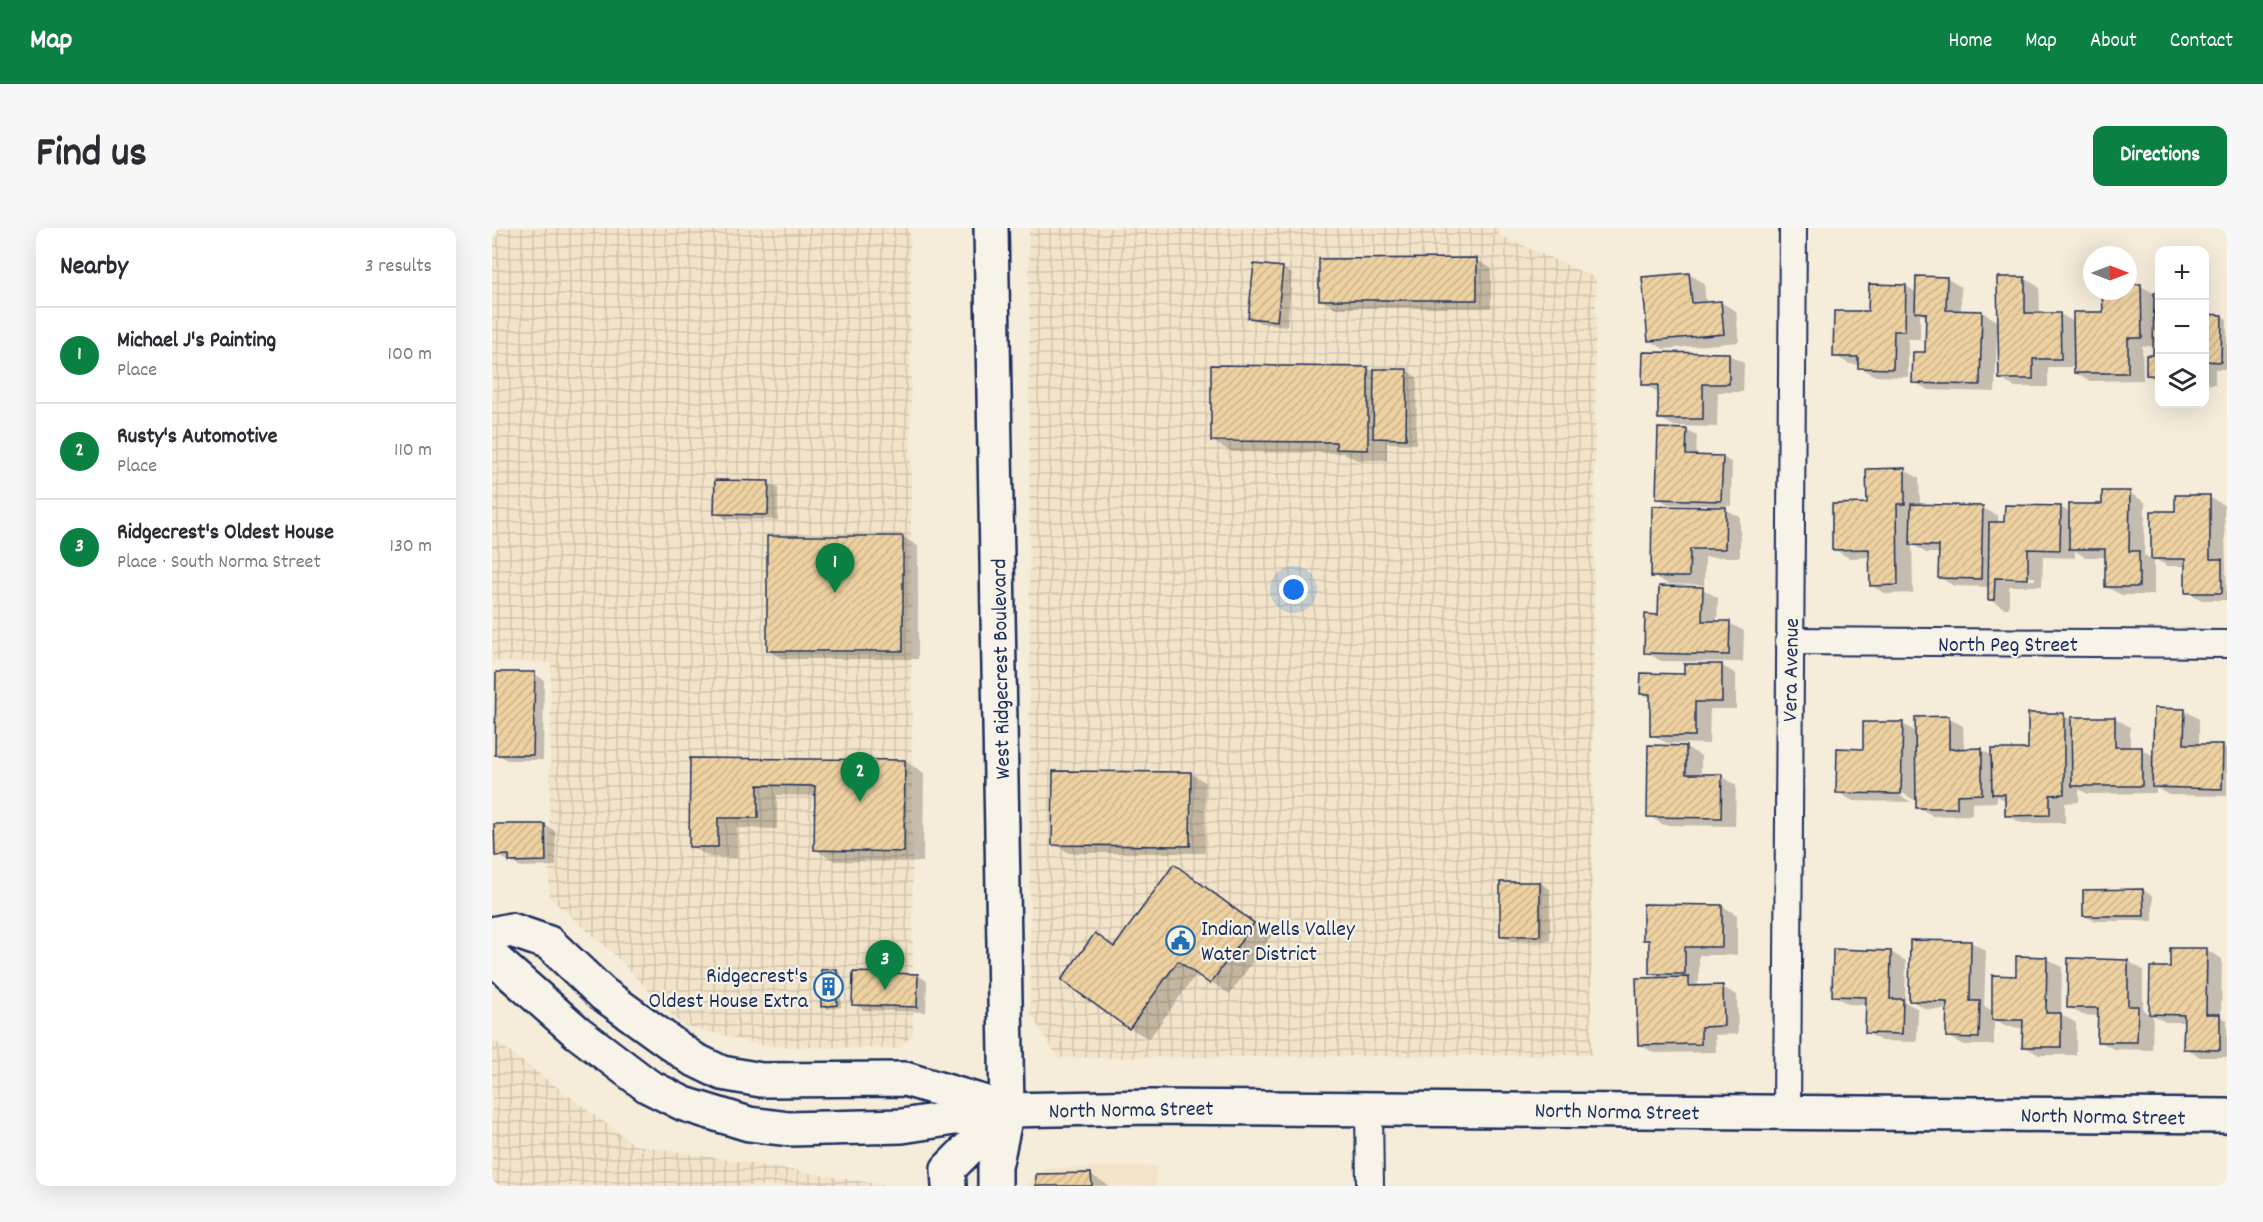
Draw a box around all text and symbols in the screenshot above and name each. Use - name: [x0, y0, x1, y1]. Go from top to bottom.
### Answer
- text: Map: [30, 22, 72, 62]
- text: Home: [1948, 27, 1992, 57]
- text: Map: [2025, 27, 2057, 57]
- text: About: [2090, 27, 2137, 57]
- text: Contact: [2170, 27, 2233, 57]
- text: Find us: [36, 126, 147, 186]
- button: Directions: [2093, 126, 2227, 186]
- north arrow: [2083, 246, 2137, 300]
- map controls: [2155, 246, 2209, 408]
- button: +: [2155, 246, 2209, 300]
- text: Nearby: [60, 249, 128, 286]
- text: 3 results: [365, 253, 432, 281]
- button: −: [2155, 300, 2209, 354]
- text: Michael J's Painting: [117, 326, 276, 357]
- text: 1: [77, 341, 82, 369]
- text: 100 m: [388, 341, 432, 369]
- button: layers: [2155, 354, 2209, 408]
- text: Place: [117, 357, 157, 385]
- text: Rusty's Automotive: [117, 422, 277, 453]
- text: 2: [75, 437, 84, 465]
- text: 110 m: [394, 437, 432, 465]
- text: Place: [117, 453, 157, 481]
- text: Ridgecrest's Oldest House: [117, 518, 334, 549]
- text: 3: [75, 533, 84, 561]
- text: 130 m: [390, 533, 432, 561]
- pin: 1: [816, 544, 854, 593]
- text: Place · South Norma Street: [117, 549, 321, 577]
- street label: West Ridgecrest Boulevard: [985, 558, 1020, 780]
- your location: [1279, 575, 1308, 604]
- street label: Vera Avenue: [1776, 618, 1809, 722]
- street label: North Peg Street: [1938, 631, 2078, 662]
- pin: 2: [840, 752, 880, 802]
- place label: Indian Wells Valley Water District: [1201, 915, 1356, 971]
- public building icon: Indian Wells Valley Water District: [1164, 924, 1196, 956]
- pin: 3: [866, 940, 904, 990]
- place label: Ridgecrest's Oldest House Extra: [648, 962, 809, 1018]
- building icon: Ridgecrest's Oldest House Extra: [813, 971, 845, 1003]
- street label: North Norma Street: [1048, 1095, 1214, 1128]
- street label: North Norma Street: [1534, 1097, 1700, 1130]
- street label: North Norma Street: [2020, 1102, 2186, 1135]

